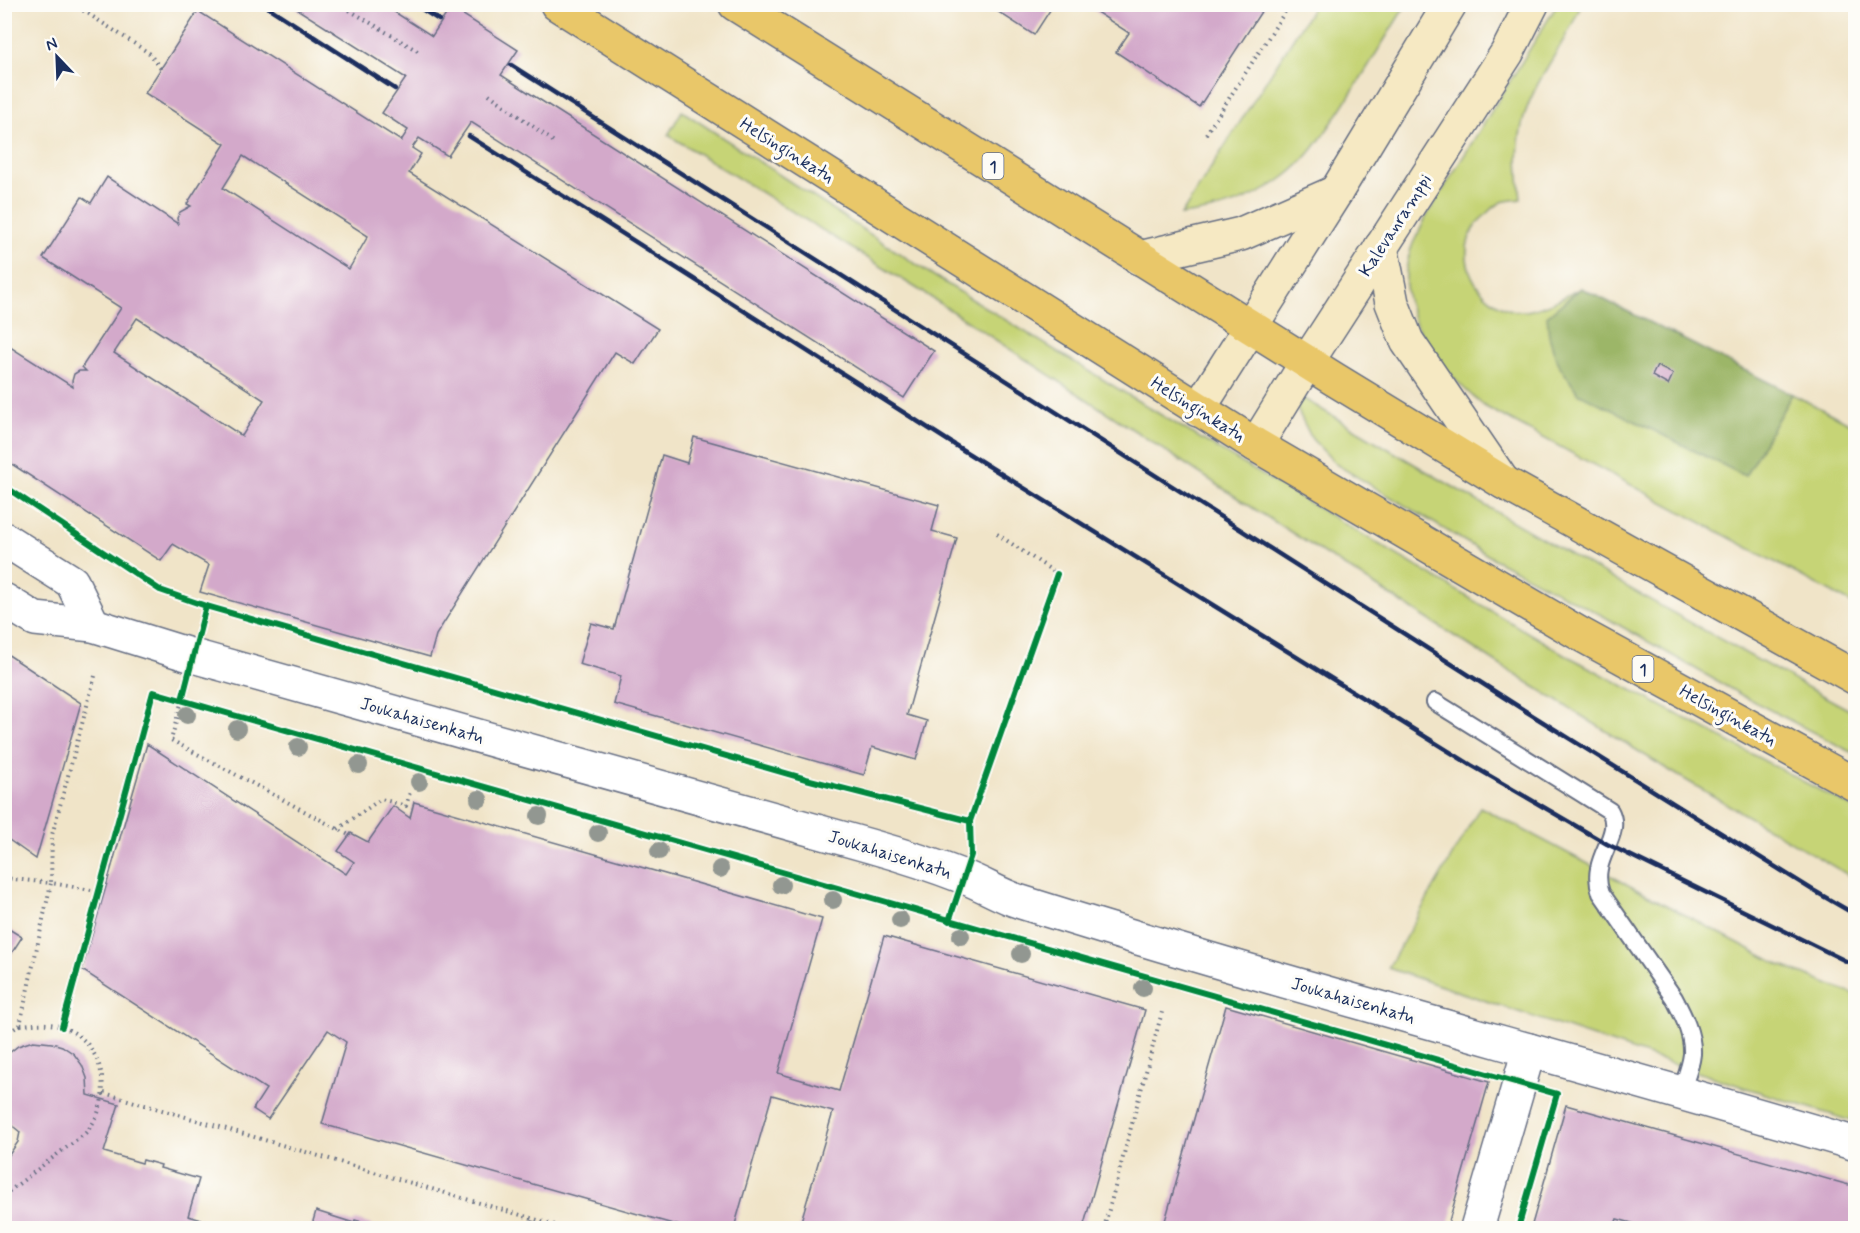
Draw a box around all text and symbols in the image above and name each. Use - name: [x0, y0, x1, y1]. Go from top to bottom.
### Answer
- north arrow: [27, 27, 87, 87]
- text: N: [43, 33, 61, 56]
- street label: Helsinginkatu: [734, 112, 838, 191]
- road number: 1: [982, 153, 1004, 179]
- street label: Kalevanramppi: [1354, 170, 1438, 282]
- street label: Helsinginkatu: [1145, 371, 1249, 450]
- road number: 1: [1632, 656, 1654, 682]
- street label: Helsinginkatu: [1674, 679, 1780, 754]
- street label: Joukahaisenkatu: [357, 692, 486, 750]
- street label: Joukahaisenkatu: [825, 825, 954, 885]
- street label: Joukahaisenkatu: [1288, 972, 1417, 1030]

